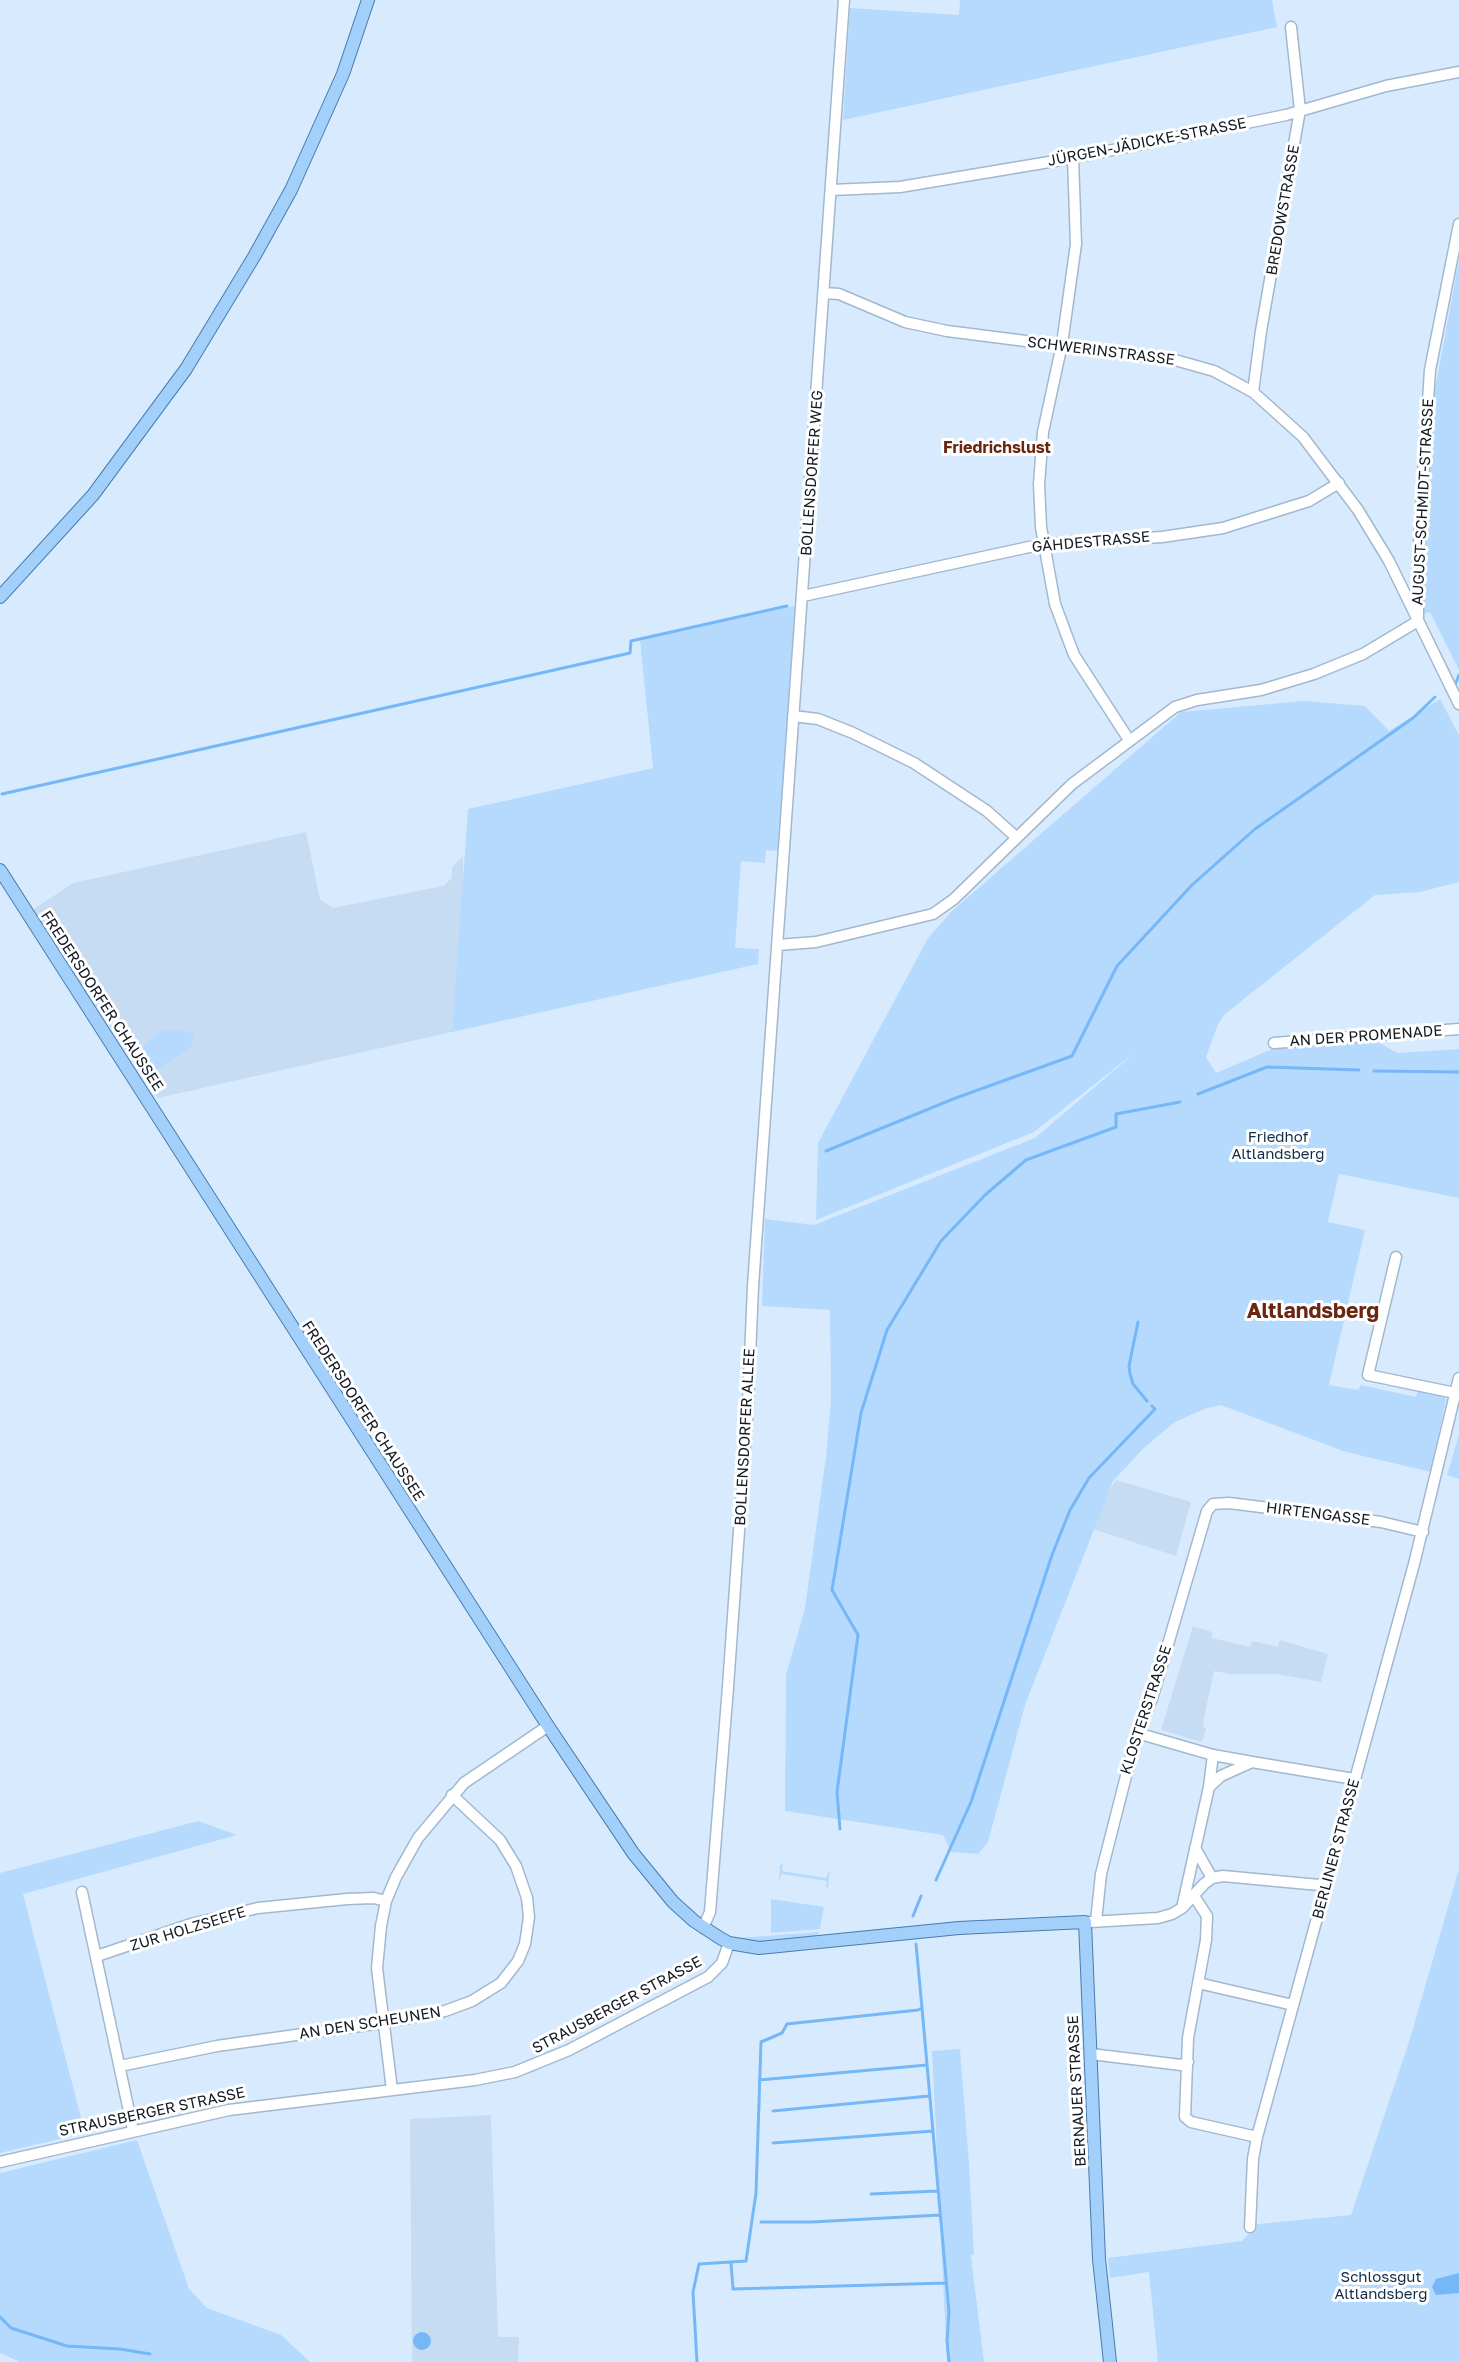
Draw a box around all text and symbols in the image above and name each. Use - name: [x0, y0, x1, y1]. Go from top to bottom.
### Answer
- street label: JÜRGEN-JÄDICKE-STRASSE: [1046, 114, 1248, 170]
- street label: BREDOWSTRASSE: [1263, 143, 1303, 277]
- street label: SCHWERINSTRASSE: [1026, 333, 1176, 369]
- street label: BOLLENSDORFER WEG: [797, 389, 827, 557]
- street label: AUGUST-SCHMIDT-STRASSE: [1409, 398, 1437, 606]
- district label: Friedrichslust: [943, 438, 1051, 458]
- street label: GÄHDESTRASSE: [1031, 528, 1151, 556]
- street label: FREDERSDORFER CHAUSSEE: [37, 908, 167, 1094]
- street label: AN DER PROMENADE: [1289, 1022, 1443, 1050]
- park label: Friedhof Altlandsberg: [1232, 1128, 1324, 1163]
- district label: Altlandsberg: [1247, 1298, 1379, 1324]
- street label: FREDERSDORFER CHAUSSEE: [298, 1318, 428, 1504]
- street label: BOLLENSDORFER ALLEE: [731, 1348, 759, 1526]
- street label: HIRTENGASSE: [1265, 1499, 1371, 1529]
- street label: KLOSTERSTRASSE: [1117, 1643, 1175, 1777]
- street label: BERLINER STRASSE: [1309, 1777, 1363, 1921]
- street label: ZUR HOLZSEEFE: [128, 1903, 248, 1955]
- street label: STRAUSBERGER STRASSE: [529, 1953, 705, 2057]
- street label: AN DEN SCHEUNEN: [298, 2003, 442, 2043]
- street label: BERNAUER STRASSE: [1064, 2015, 1090, 2167]
- street label: STRAUSBERGER STRASSE: [58, 2084, 246, 2140]
- park label: Schlossgut Altlandsberg: [1335, 2268, 1427, 2303]

